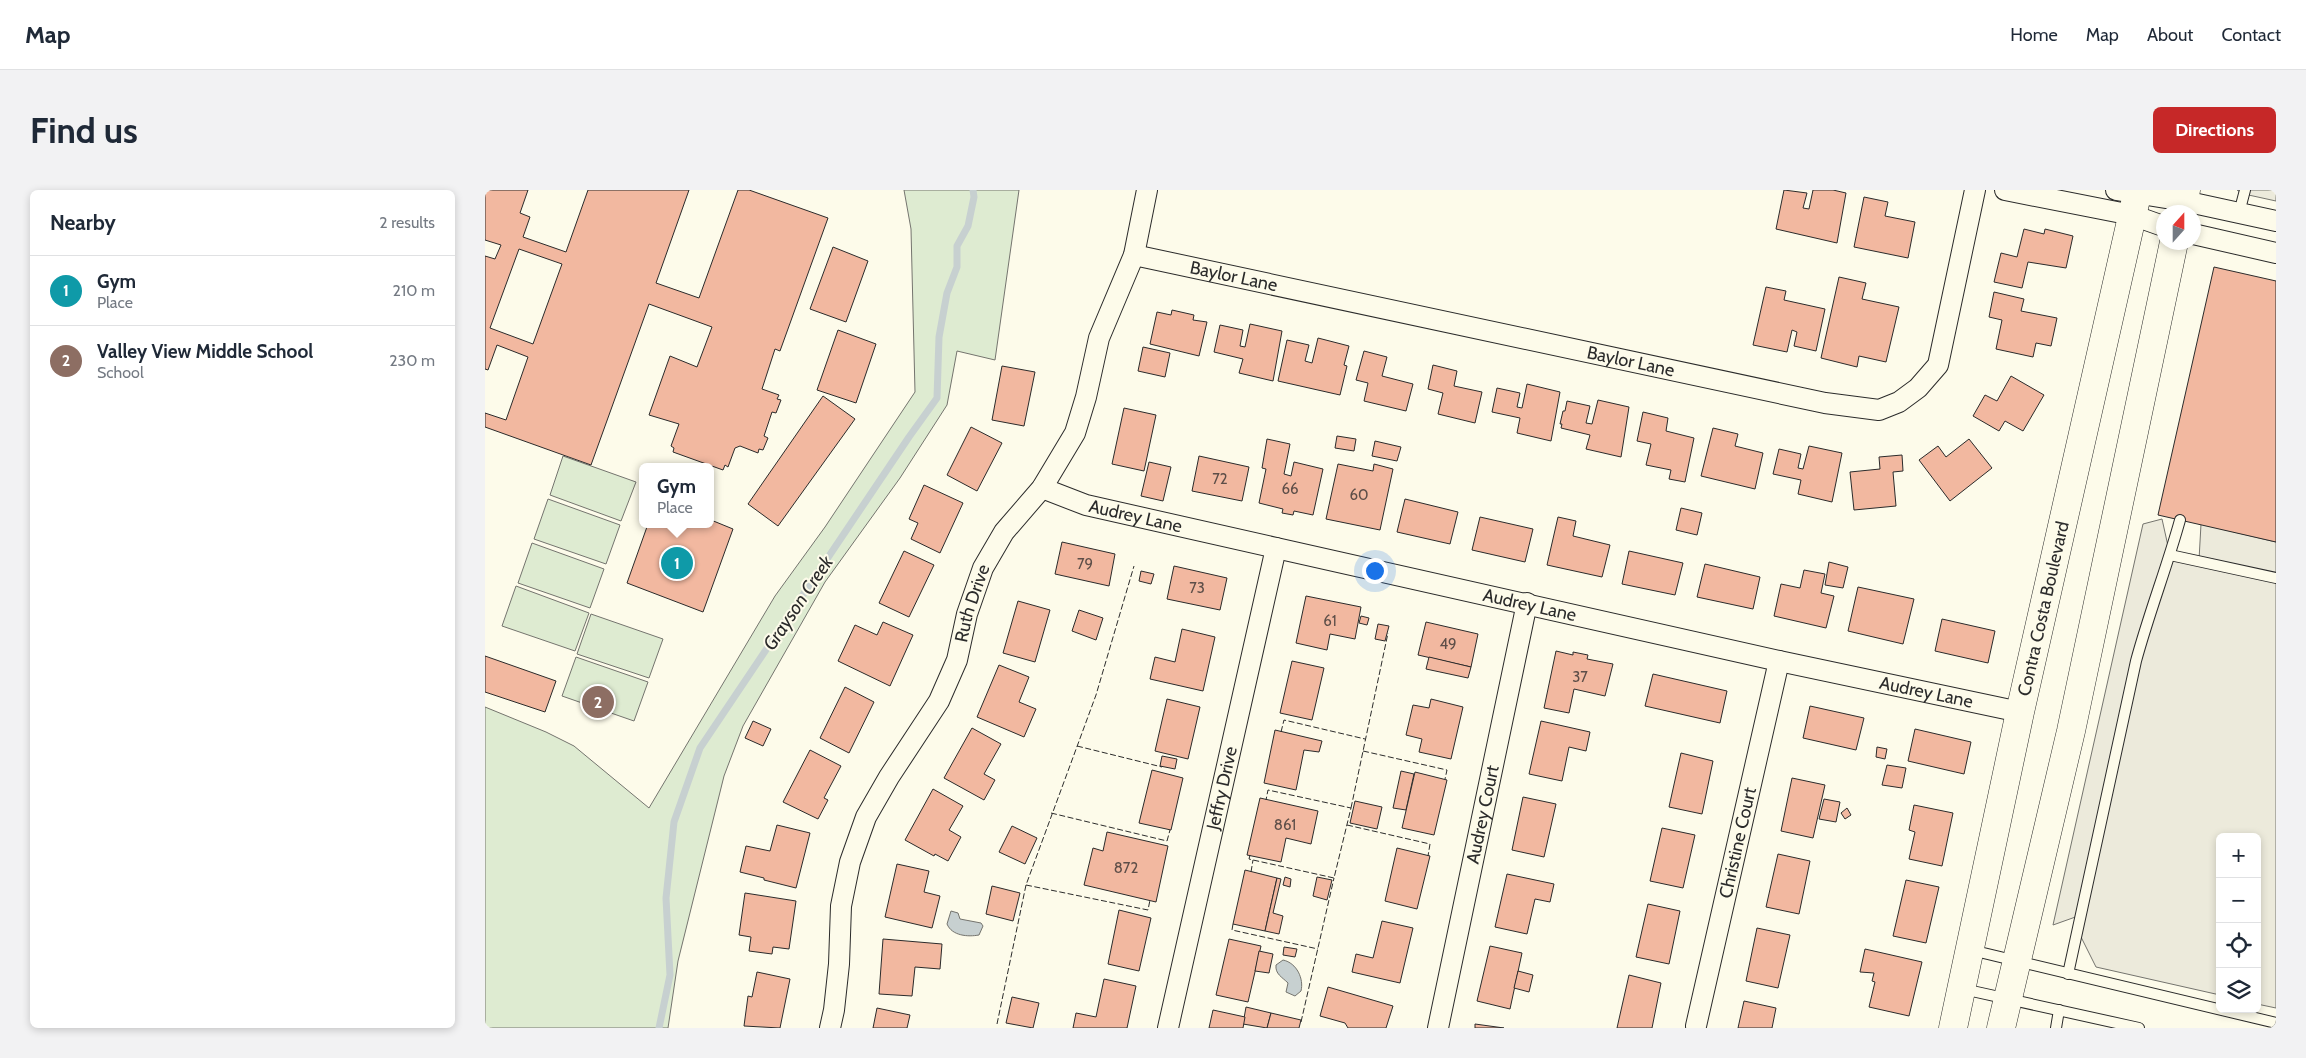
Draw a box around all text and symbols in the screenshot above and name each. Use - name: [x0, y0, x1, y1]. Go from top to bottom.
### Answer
- text: Map: [25, 20, 71, 49]
- text: Home: [2010, 24, 2058, 46]
- text: Map: [2086, 24, 2119, 46]
- text: About: [2147, 24, 2193, 46]
- text: Contact: [2221, 24, 2281, 46]
- button: Directions: [2153, 107, 2276, 153]
- text: Find us: [30, 109, 138, 152]
- north arrow: [2156, 205, 2201, 250]
- text: Nearby: [50, 210, 116, 235]
- text: 2 results: [379, 213, 435, 232]
- street label: Baylor Lane: [1188, 256, 1280, 296]
- text: Gym: [97, 270, 136, 293]
- text: 1: [63, 281, 69, 300]
- text: 210 m: [393, 281, 435, 300]
- text: Place: [97, 293, 133, 312]
- text: Valley View Middle School: [97, 340, 313, 363]
- street label: Baylor Lane: [1585, 341, 1677, 381]
- text: 2: [62, 351, 70, 370]
- text: 230 m: [389, 351, 435, 370]
- text: School: [97, 363, 144, 382]
- popup: [639, 463, 714, 528]
- house number: 72: [1212, 470, 1228, 488]
- text: Gym: [657, 475, 696, 498]
- house number: 66: [1281, 480, 1299, 498]
- house number: 60: [1350, 486, 1369, 504]
- street label: Audrey Lane: [1087, 495, 1184, 537]
- text: Place: [657, 498, 693, 517]
- street label: Contra Costa Boulevard: [2013, 519, 2074, 698]
- pin: 1: [661, 544, 693, 582]
- water label: Grayson Creek: [758, 551, 838, 655]
- house number: 79: [1077, 555, 1093, 573]
- your location: [1362, 558, 1388, 584]
- street label: Ruth Drive: [950, 561, 994, 644]
- house number: 73: [1189, 579, 1205, 597]
- street label: Audrey Lane: [1481, 584, 1578, 626]
- house number: 61: [1323, 612, 1337, 630]
- house number: 49: [1439, 635, 1457, 653]
- house number: 37: [1572, 668, 1588, 686]
- street label: Audrey Lane: [1877, 672, 1975, 713]
- pin: 2: [582, 683, 614, 721]
- street label: Jeffry Drive: [1202, 744, 1242, 833]
- street label: Audrey Court: [1462, 763, 1504, 866]
- street label: Christine Court: [1714, 785, 1761, 900]
- house number: 861: [1274, 816, 1296, 834]
- map controls: [2216, 833, 2261, 1013]
- button: +: [2216, 833, 2261, 878]
- house number: 872: [1114, 859, 1138, 877]
- button: −: [2216, 878, 2261, 923]
- button: locate: [2216, 923, 2261, 968]
- button: layers: [2216, 968, 2261, 1013]

